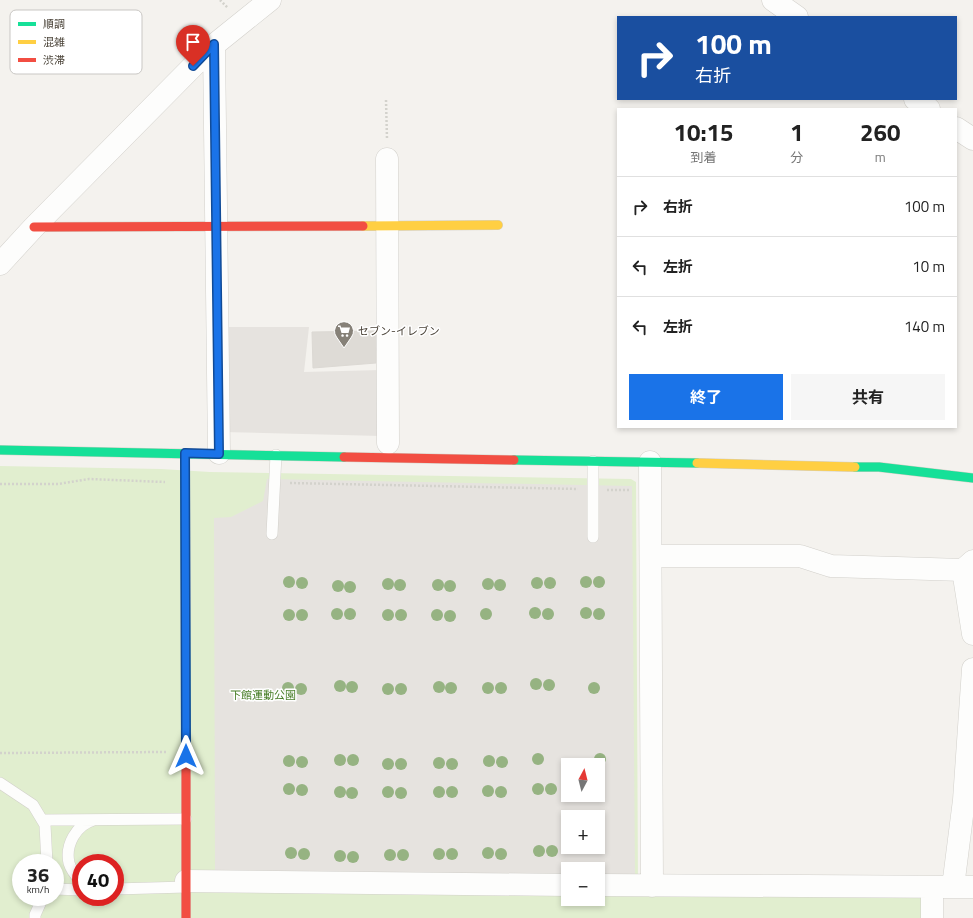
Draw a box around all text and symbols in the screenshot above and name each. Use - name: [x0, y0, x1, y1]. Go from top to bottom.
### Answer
- legend: [10, 10, 142, 74]
- text: 順調: [43, 16, 65, 32]
- text: 100 m: [695, 22, 772, 65]
- pin: [176, 25, 210, 66]
- icon: arrive: [182, 31, 204, 53]
- icon: right: [629, 32, 681, 84]
- text: 混雑: [43, 34, 65, 50]
- text: 渋滞: [43, 52, 65, 68]
- text: 右折: [695, 62, 731, 89]
- text: 10:15: [674, 114, 733, 150]
- text: 1: [790, 114, 804, 150]
- text: 260: [860, 114, 900, 150]
- text: 到着: [691, 147, 717, 167]
- text: 分: [790, 147, 803, 167]
- text: m: [875, 147, 886, 167]
- text: 右折: [663, 195, 693, 218]
- text: 100 m: [904, 195, 945, 218]
- icon: right: [629, 196, 651, 218]
- text: 左折: [663, 255, 693, 278]
- text: 10 m: [912, 255, 945, 278]
- icon: left: [629, 256, 651, 278]
- text: 左折: [663, 315, 693, 338]
- text: 140 m: [904, 315, 945, 338]
- icon: left: [629, 316, 651, 338]
- supermarket icon: セブン-イレブン: [333, 320, 355, 348]
- place label: セブン-イレブン: [358, 323, 440, 339]
- button: 終了: [629, 374, 783, 420]
- button: 共有: [791, 374, 945, 420]
- park label: 下館運動公園: [230, 687, 296, 703]
- position arrow: [165, 735, 207, 777]
- north arrow: [561, 758, 605, 802]
- map controls: [561, 758, 605, 906]
- button: +: [561, 810, 605, 854]
- speed limit sign: 40: [72, 854, 124, 906]
- text: 36: [27, 859, 49, 890]
- button: −: [561, 862, 605, 906]
- text: km/h: [27, 882, 49, 897]

